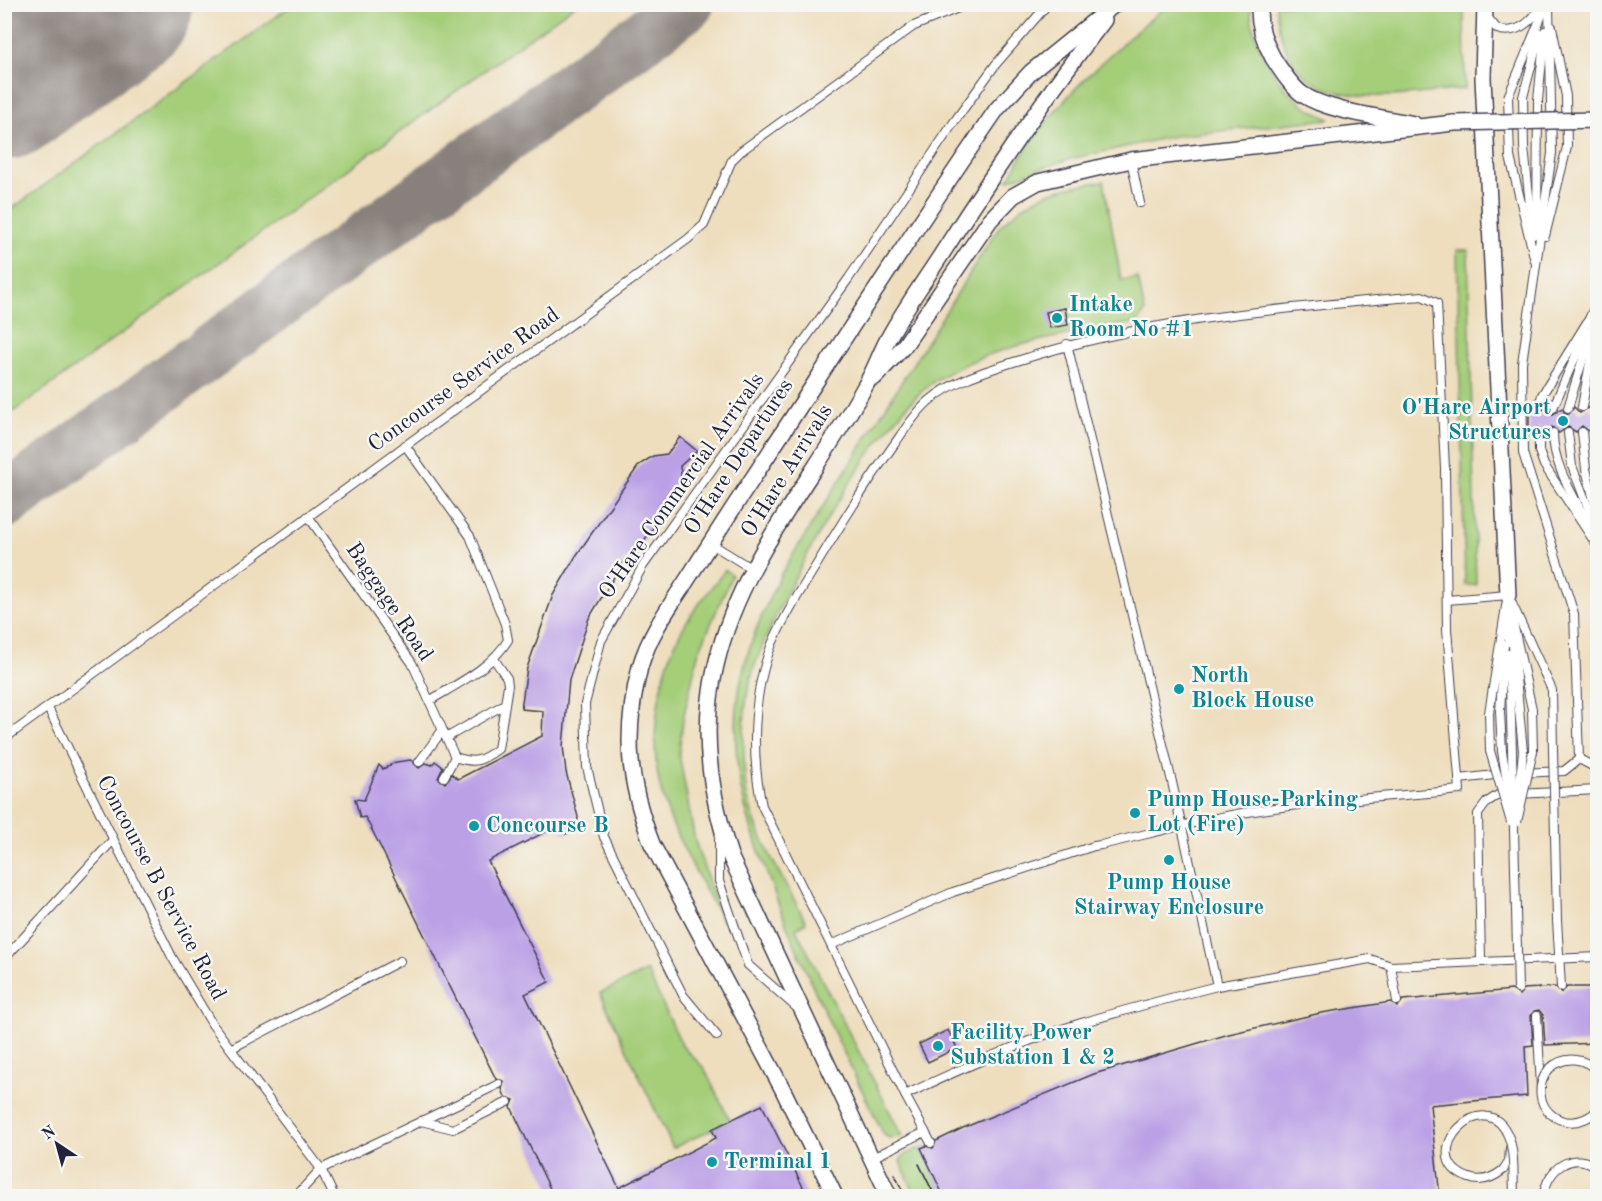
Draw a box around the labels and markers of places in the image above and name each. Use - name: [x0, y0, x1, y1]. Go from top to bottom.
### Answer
- place label: Intake Room No #1: [1069, 294, 1193, 341]
- marker: Intake Room No #1: [1050, 311, 1064, 325]
- place label: O'Hare Airport Structures: [1401, 397, 1551, 444]
- marker: O'Hare Airport Structures: [1556, 414, 1570, 428]
- place label: North Block House: [1191, 665, 1314, 712]
- marker: North Block House: [1172, 682, 1186, 696]
- place label: Pump House-Parking Lot (Fire): [1147, 789, 1358, 836]
- marker: Pump House-Parking Lot (Fire): [1128, 806, 1142, 820]
- place label: Concourse B: [486, 815, 609, 837]
- marker: Concourse B: [467, 819, 481, 833]
- marker: Pump House Stairway Enclosure: [1162, 853, 1176, 867]
- place label: Pump House Stairway Enclosure: [1074, 872, 1264, 919]
- place label: Facility Power Substation 1 & 2: [950, 1022, 1115, 1069]
- marker: Facility Power Substation 1 & 2: [931, 1039, 945, 1053]
- place label: Terminal 1: [724, 1151, 832, 1173]
- marker: Terminal 1: [705, 1155, 719, 1169]

